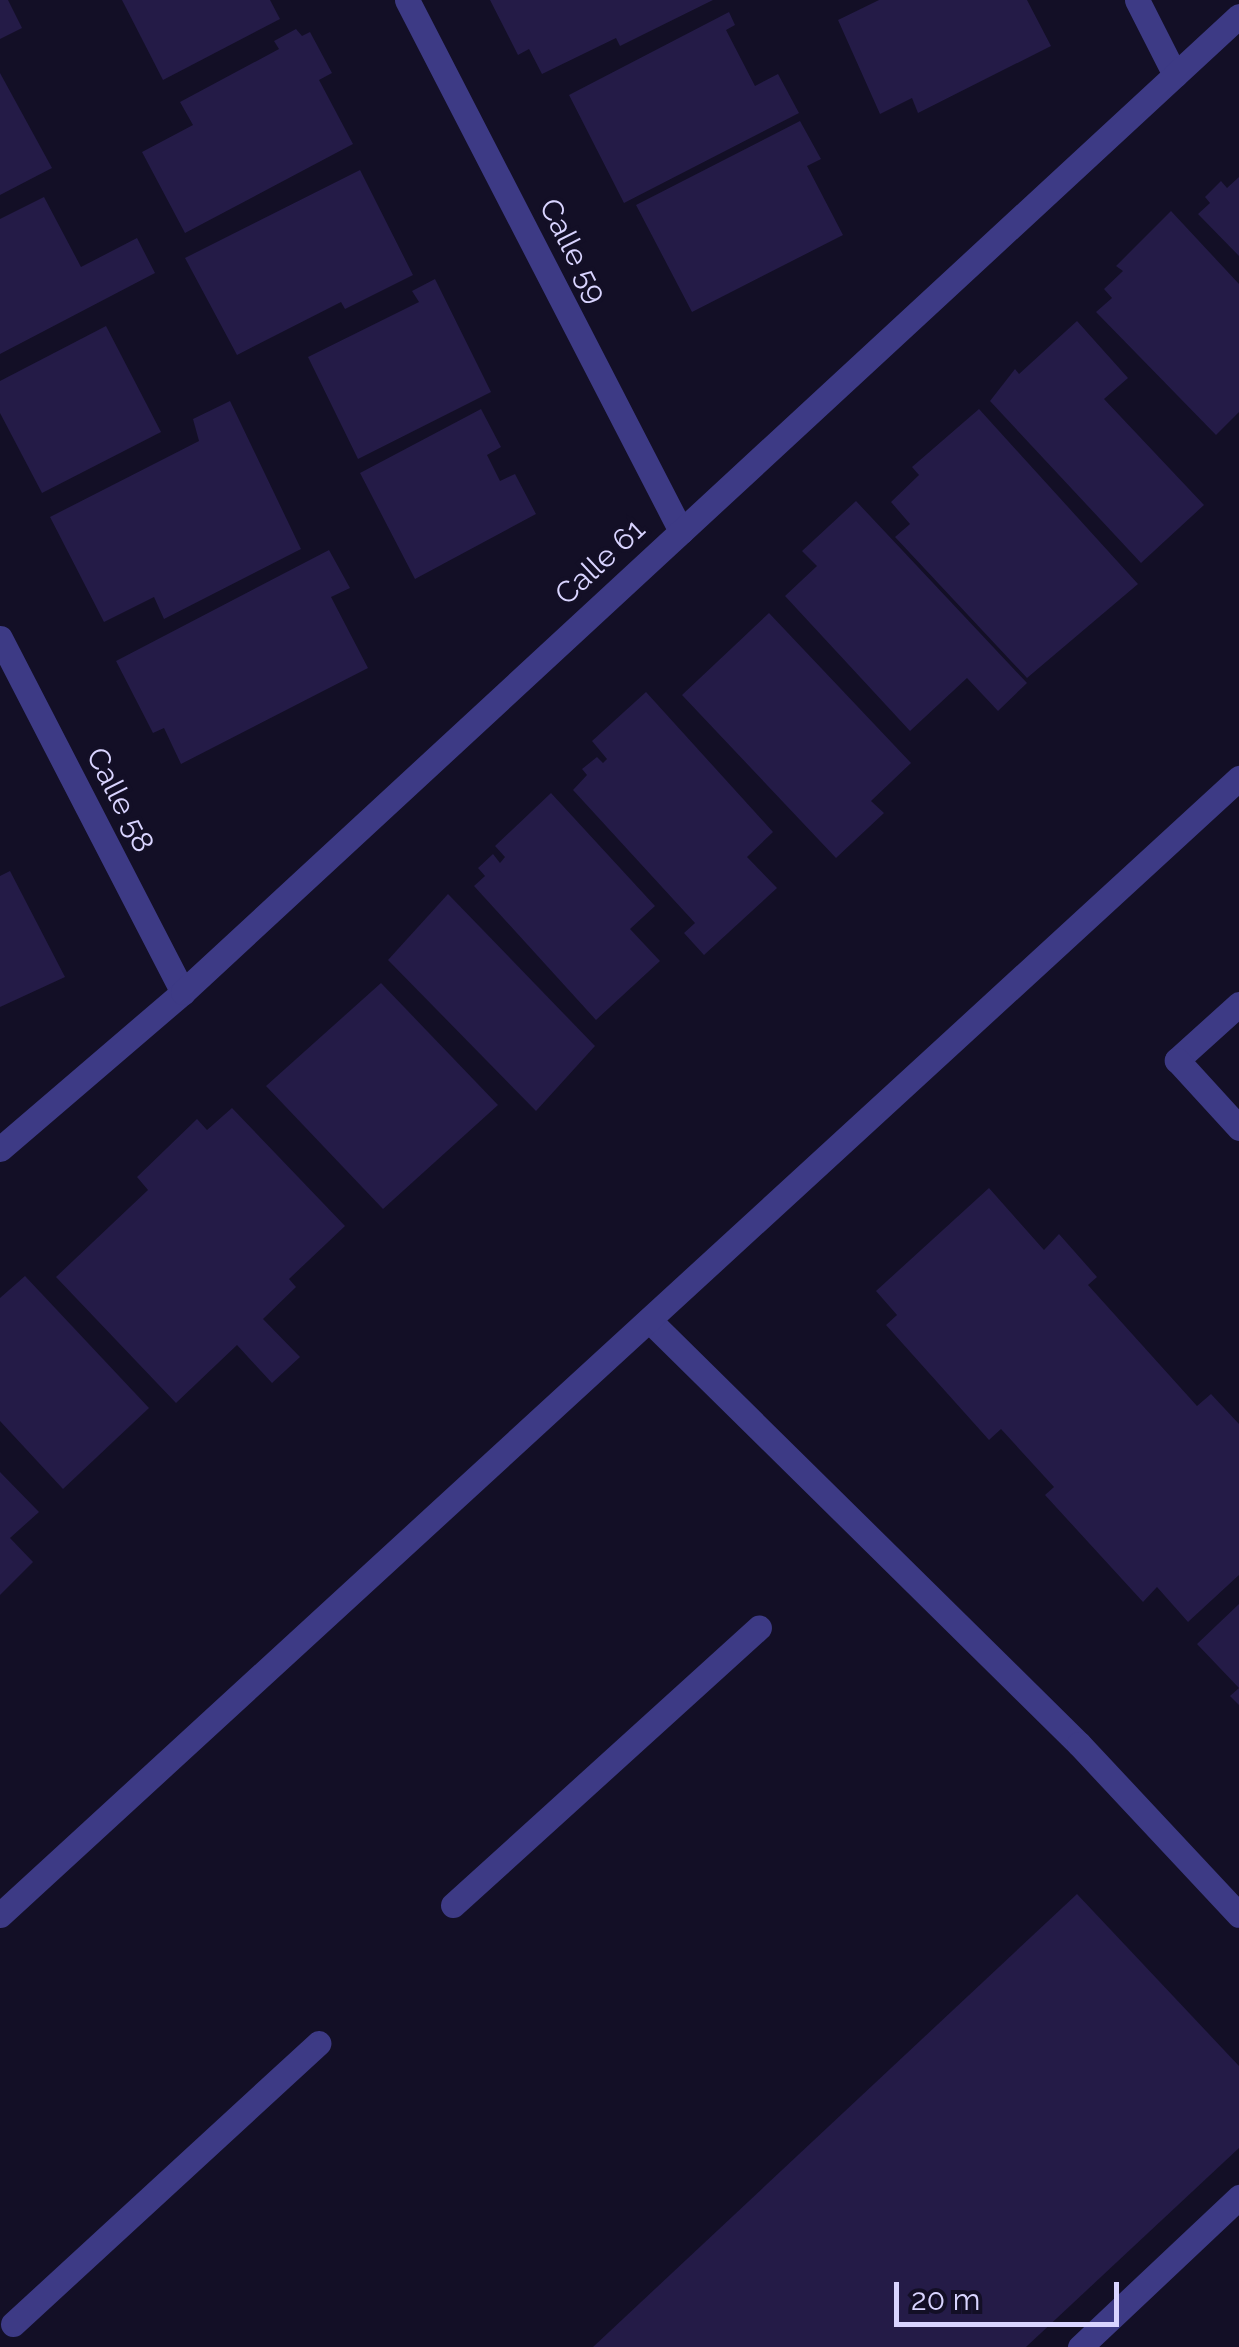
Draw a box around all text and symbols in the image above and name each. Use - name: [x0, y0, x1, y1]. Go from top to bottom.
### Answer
- street label: Calle 59: [531, 193, 615, 309]
- street label: Calle 61: [548, 512, 652, 612]
- street label: Calle 58: [78, 742, 162, 858]
- scale bar: [899, 2262, 1124, 2324]
- text: 20 m: [911, 2282, 980, 2317]

